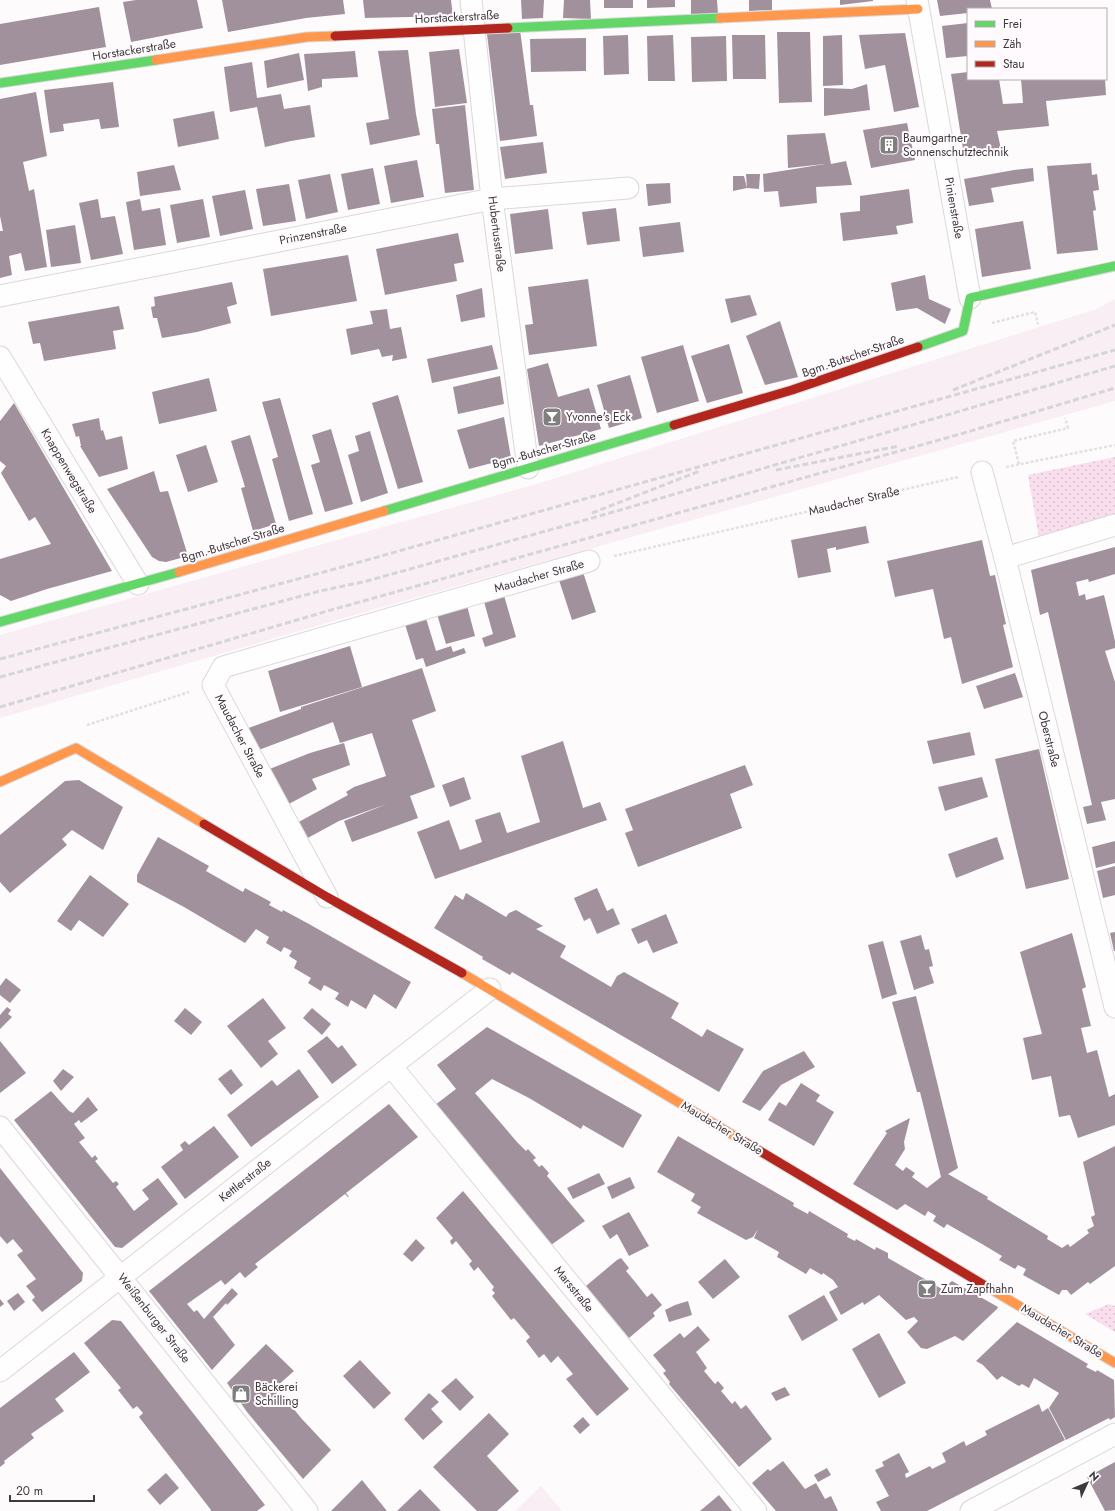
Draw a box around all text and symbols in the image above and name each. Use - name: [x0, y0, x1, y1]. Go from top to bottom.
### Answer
- street label: Horstackerstraße: [414, 6, 500, 28]
- legend: [967, 8, 1107, 80]
- text: Frei: [1003, 15, 1022, 33]
- street label: Horstackerstraße: [91, 35, 177, 65]
- text: Zäh: [1003, 35, 1022, 53]
- text: Stau: [1003, 55, 1025, 73]
- place label: Baumgartner Sonnenschutztechnik: [903, 129, 1009, 161]
- building icon: Baumgartner Sonnenschutztechnik: [878, 134, 900, 156]
- street label: Pinienstraße: [940, 176, 968, 240]
- street label: Hubertusstraße: [483, 195, 511, 273]
- street label: Prinzenstraße: [278, 219, 348, 249]
- street label: Bgm.-Butscher-Straße: [800, 330, 906, 382]
- bar icon: Yvonne's Eck: [541, 406, 563, 428]
- place label: Yvonne's Eck: [566, 408, 631, 426]
- street label: Knappenwegstraße: [36, 425, 102, 517]
- street label: Bgm.-Butscher-Straße: [490, 427, 598, 473]
- street label: Maudacher Straße: [807, 482, 901, 520]
- street label: Bgm.-Butscher-Straße: [179, 519, 287, 567]
- street label: Maudacher Straße: [492, 555, 586, 597]
- street label: Maudacher Straße: [210, 691, 270, 781]
- street label: Oberstraße: [1033, 709, 1065, 769]
- street label: Maudacher Straße: [678, 1096, 766, 1160]
- street label: Kettlerstraße: [215, 1154, 275, 1206]
- street label: Marsstraße: [550, 1262, 598, 1316]
- street label: Weißenburger Straße: [113, 1269, 195, 1367]
- bar icon: Zum Zapfhahn: [916, 1278, 938, 1300]
- place label: Zum Zapfhahn: [941, 1280, 1014, 1298]
- street label: Maudacher Straße: [1018, 1299, 1106, 1363]
- place label: Bäckerei Schilling: [255, 1378, 299, 1410]
- shop icon: Bäckerei Schilling: [230, 1383, 252, 1405]
- north arrow: [1067, 1463, 1107, 1503]
- text: N: [1085, 1467, 1103, 1485]
- scale bar: [10, 1477, 94, 1503]
- text: 20 m: [16, 1482, 43, 1500]

